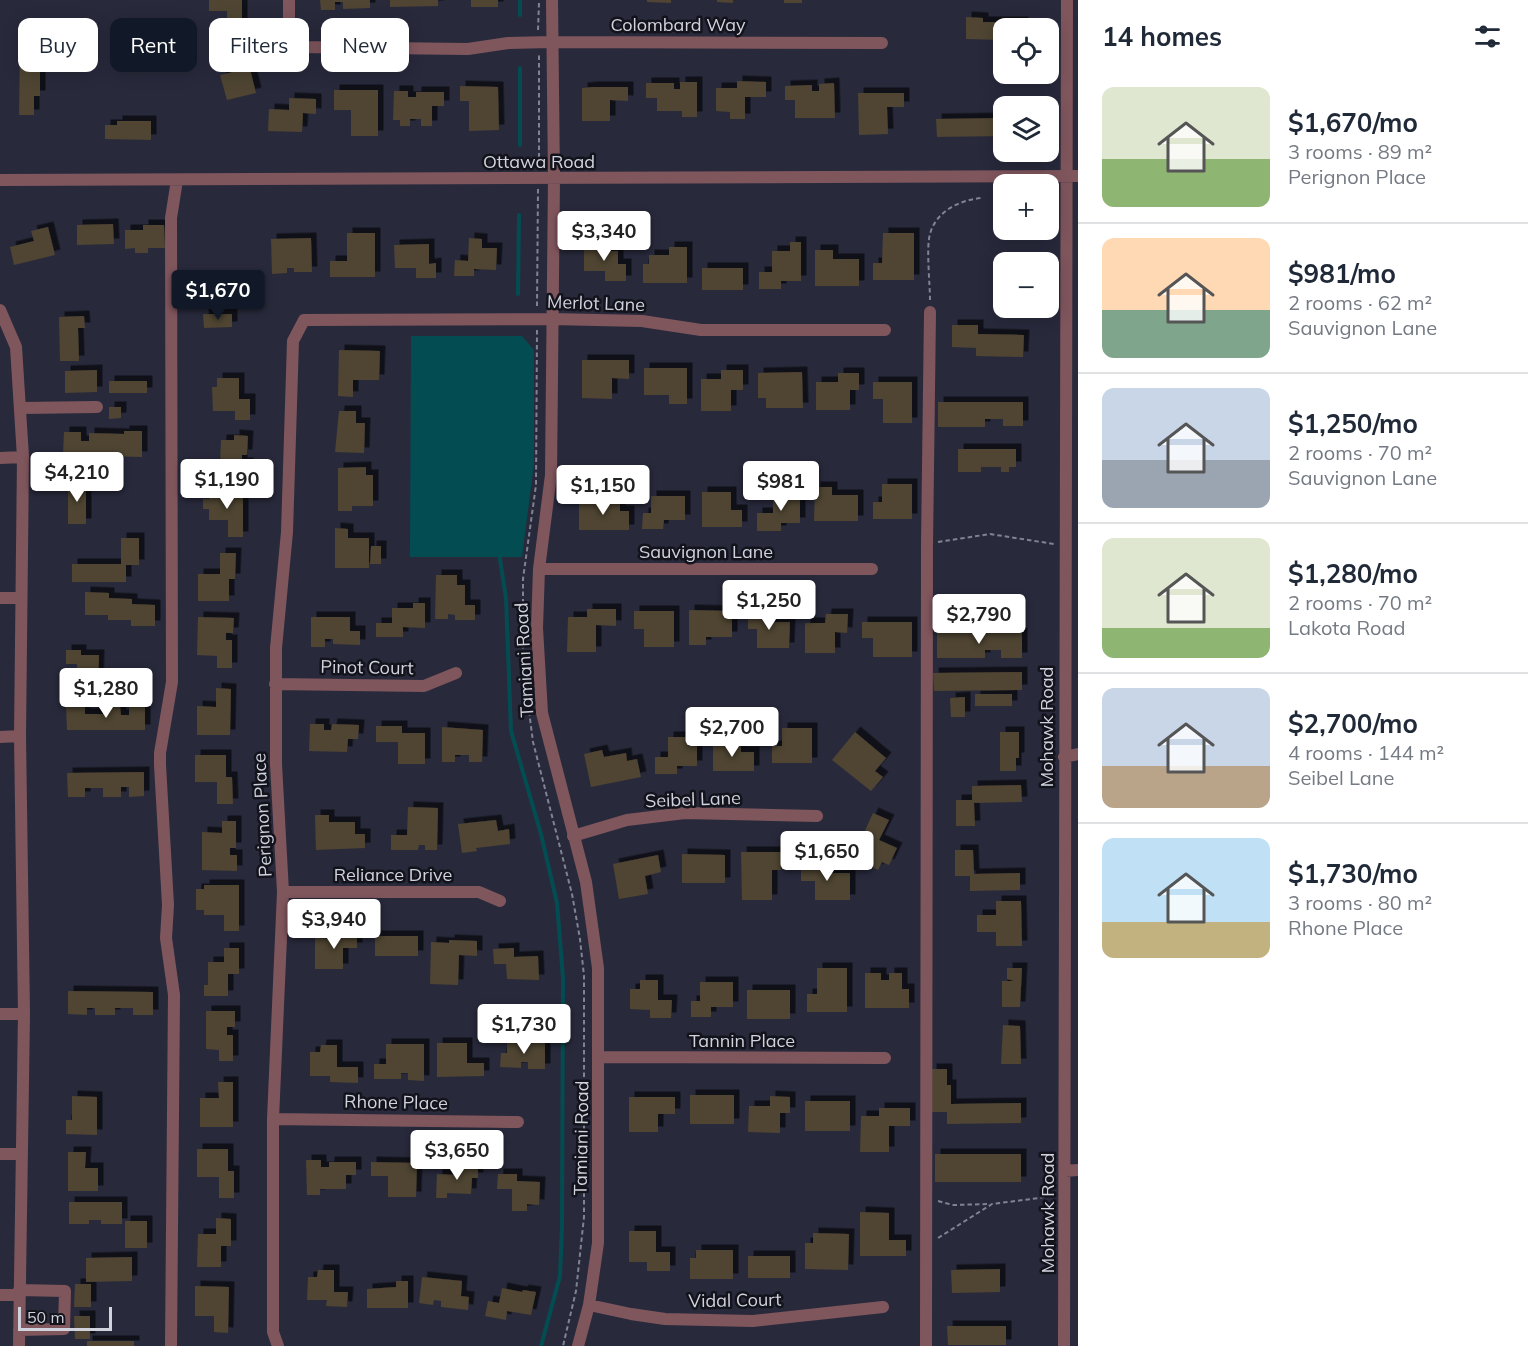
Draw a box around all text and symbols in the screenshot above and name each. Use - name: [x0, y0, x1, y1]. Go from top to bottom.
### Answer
- street label: Colombard Way: [610, 13, 746, 36]
- chip: Buy: [18, 18, 98, 72]
- chip: Rent: [110, 18, 197, 72]
- chip: Filters: [209, 18, 309, 72]
- chip: New: [321, 18, 409, 72]
- map controls: [993, 18, 1059, 318]
- button: locate: [993, 18, 1059, 84]
- text: 14 homes: [1102, 20, 1222, 53]
- icon: filters: [1471, 20, 1504, 53]
- button: layers: [993, 96, 1059, 162]
- text: $1,670/mo: [1288, 106, 1418, 139]
- icon: home: [1150, 111, 1222, 183]
- text: 3 rooms · 89 m²: [1288, 139, 1432, 164]
- street label: Ottawa Road: [483, 150, 595, 173]
- text: Perignon Place: [1288, 164, 1426, 189]
- button: +: [993, 174, 1059, 240]
- pin: $3,340: [555, 211, 653, 262]
- text: $3,340: [572, 218, 636, 243]
- button: −: [993, 252, 1059, 318]
- text: $981/mo: [1288, 257, 1396, 290]
- icon: home: [1150, 262, 1222, 334]
- pin: $1,670: [169, 270, 267, 321]
- text: $1,670: [186, 277, 250, 302]
- street label: Merlot Lane: [547, 290, 645, 316]
- text: 2 rooms · 62 m²: [1288, 290, 1432, 315]
- text: Sauvignon Lane: [1288, 315, 1437, 340]
- text: $1,250/mo: [1288, 407, 1418, 440]
- icon: home: [1150, 412, 1222, 484]
- text: 2 rooms · 70 m²: [1288, 440, 1432, 465]
- pin: $4,210: [28, 452, 126, 503]
- text: $4,210: [45, 459, 109, 484]
- pin: $1,190: [178, 459, 276, 510]
- pin: $981: [745, 461, 817, 512]
- pin: $1,150: [554, 465, 652, 516]
- text: Sauvignon Lane: [1288, 465, 1437, 490]
- text: $1,190: [195, 466, 259, 491]
- text: $981: [757, 468, 805, 493]
- text: $1,150: [571, 472, 635, 497]
- street label: Sauvignon Lane: [639, 540, 773, 563]
- text: $1,280/mo: [1288, 557, 1418, 590]
- icon: home: [1150, 562, 1222, 634]
- pin: $1,250: [720, 580, 818, 631]
- text: $1,250: [737, 587, 801, 612]
- text: 2 rooms · 70 m²: [1288, 590, 1432, 615]
- pin: $2,790: [930, 594, 1028, 645]
- text: $2,790: [947, 601, 1011, 626]
- street label: Tamiani Road: [510, 602, 538, 718]
- text: Lakota Road: [1288, 615, 1406, 640]
- street label: Pinot Court: [320, 655, 414, 679]
- street label: Mohawk Road: [1035, 667, 1058, 787]
- pin: $1,280: [57, 668, 155, 719]
- text: $1,280: [74, 675, 138, 700]
- pin: $2,700: [683, 707, 781, 758]
- text: $2,700/mo: [1288, 707, 1418, 740]
- icon: home: [1150, 712, 1222, 784]
- text: $2,700: [700, 714, 764, 739]
- text: 4 rooms · 144 m²: [1288, 740, 1444, 765]
- street label: Perignon Place: [247, 752, 277, 878]
- text: Seibel Lane: [1288, 765, 1394, 790]
- street label: Seibel Lane: [645, 786, 741, 812]
- pin: $1,650: [778, 831, 876, 882]
- text: $1,650: [795, 838, 859, 863]
- text: $1,730/mo: [1288, 857, 1418, 890]
- icon: home: [1150, 862, 1222, 934]
- street label: Reliance Drive: [334, 863, 452, 886]
- text: 3 rooms · 80 m²: [1288, 890, 1432, 915]
- pin: $3,940: [285, 899, 383, 950]
- text: $3,940: [302, 906, 366, 931]
- text: Rhone Place: [1288, 915, 1403, 940]
- pin: $1,730: [475, 1004, 573, 1055]
- text: $1,730: [492, 1011, 556, 1036]
- street label: Tannin Place: [689, 1029, 795, 1052]
- street label: Tamiani Road: [568, 1080, 594, 1196]
- street label: Rhone Place: [344, 1090, 448, 1114]
- pin: $3,650: [408, 1130, 506, 1181]
- text: $3,650: [425, 1137, 489, 1162]
- street label: Mohawk Road: [1036, 1153, 1059, 1273]
- street label: Vidal Court: [688, 1288, 782, 1312]
- scale bar: [18, 1304, 112, 1332]
- text: 50 m: [27, 1307, 64, 1327]

